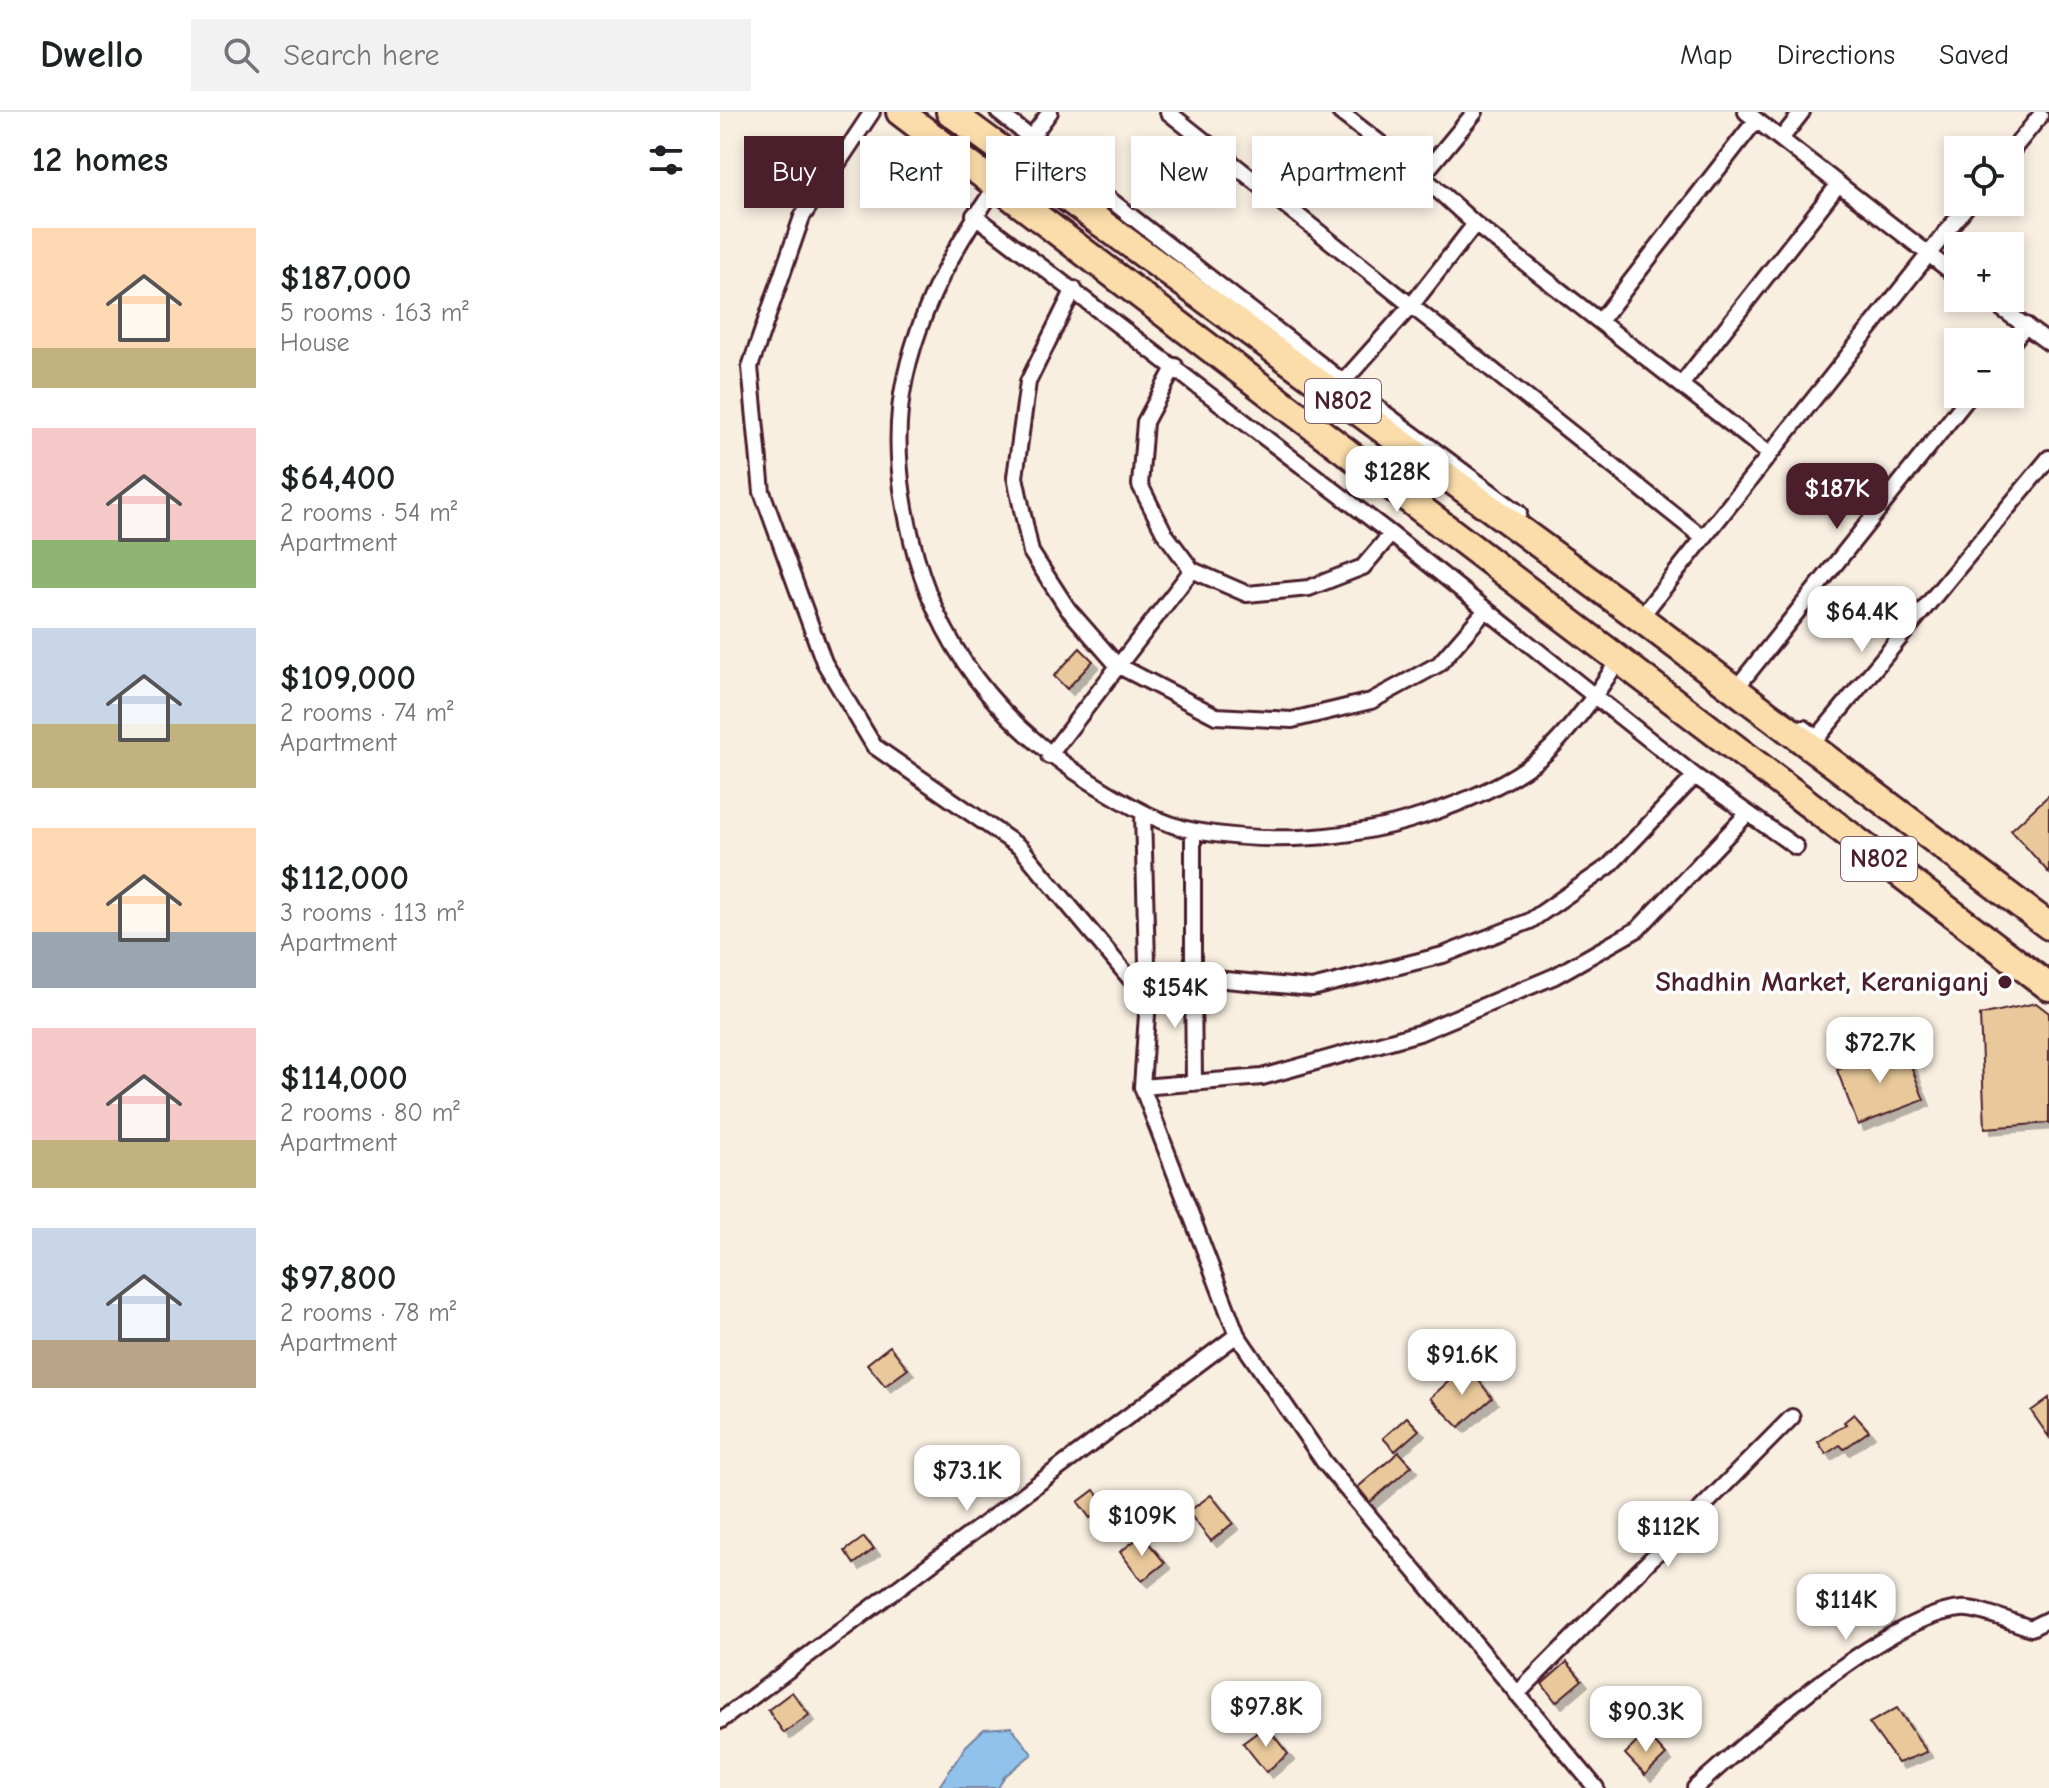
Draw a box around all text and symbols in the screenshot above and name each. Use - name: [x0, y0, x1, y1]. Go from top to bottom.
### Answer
- search box: [191, 19, 751, 91]
- text: Dwello: [40, 33, 143, 77]
- icon: search: [219, 33, 263, 77]
- text: Search here: [283, 38, 440, 73]
- text: Map: [1680, 39, 1733, 71]
- text: Directions: [1777, 39, 1895, 71]
- text: Saved: [1939, 39, 2009, 71]
- chip: Buy: [744, 136, 844, 208]
- chip: Rent: [860, 136, 970, 208]
- chip: Filters: [986, 136, 1115, 208]
- chip: New: [1131, 136, 1236, 208]
- chip: Apartment: [1252, 136, 1433, 208]
- map controls: [1944, 136, 2024, 408]
- button: locate: [1944, 136, 2024, 216]
- icon: filters: [644, 138, 688, 182]
- text: 12 homes: [32, 140, 168, 180]
- button: +: [1944, 232, 2024, 312]
- text: $187,000: [280, 258, 411, 298]
- icon: home: [96, 260, 192, 356]
- text: 5 rooms · 163 m²: [280, 298, 469, 328]
- text: House: [280, 328, 350, 358]
- button: −: [1944, 328, 2024, 408]
- road number: N802: [1305, 379, 1381, 423]
- pin: $128K: [1341, 446, 1453, 514]
- text: $128K: [1364, 457, 1430, 487]
- text: $64,400: [280, 458, 396, 498]
- icon: home: [96, 460, 192, 556]
- pin: $187K: [1781, 463, 1893, 531]
- text: $187K: [1804, 474, 1870, 504]
- text: 2 rooms · 54 m²: [280, 498, 457, 528]
- text: Apartment: [280, 528, 396, 558]
- pin: $64.4K: [1797, 586, 1927, 654]
- text: $64.4K: [1826, 597, 1898, 627]
- text: $109,000: [280, 658, 416, 698]
- icon: home: [96, 660, 192, 756]
- text: 2 rooms · 74 m²: [280, 698, 453, 728]
- text: Apartment: [280, 728, 396, 758]
- road number: N802: [1841, 837, 1917, 881]
- text: $112,000: [280, 858, 409, 898]
- icon: home: [96, 860, 192, 956]
- text: 3 rooms · 113 m²: [280, 898, 464, 928]
- text: Apartment: [280, 928, 396, 958]
- pin: $154K: [1119, 962, 1231, 1030]
- place label: Shadhin Market, Keraniganj: [1656, 966, 1989, 998]
- text: $154K: [1142, 973, 1208, 1003]
- marker: Shadhin Market, Keraniganj: [1996, 973, 2014, 991]
- pin: $72.7K: [1815, 1017, 1945, 1085]
- text: $72.7K: [1844, 1028, 1916, 1058]
- text: $114,000: [280, 1058, 408, 1098]
- icon: home: [96, 1060, 192, 1156]
- text: 2 rooms · 80 m²: [280, 1098, 460, 1128]
- text: Apartment: [280, 1128, 396, 1158]
- text: $97,800: [280, 1258, 396, 1298]
- icon: home: [96, 1260, 192, 1356]
- text: 2 rooms · 78 m²: [280, 1298, 456, 1328]
- text: Apartment: [280, 1328, 396, 1358]
- pin: $91.6K: [1397, 1329, 1527, 1397]
- text: $91.6K: [1426, 1340, 1498, 1370]
- pin: $73.1K: [902, 1445, 1032, 1513]
- text: $73.1K: [932, 1456, 1002, 1486]
- pin: $109K: [1086, 1490, 1198, 1558]
- text: $109K: [1108, 1501, 1176, 1531]
- pin: $112K: [1612, 1501, 1724, 1569]
- text: $112K: [1636, 1512, 1700, 1542]
- pin: $114K: [1790, 1574, 1902, 1642]
- text: $114K: [1815, 1585, 1877, 1615]
- pin: $97.8K: [1201, 1681, 1331, 1749]
- pin: $90.3K: [1581, 1686, 1711, 1754]
- text: $97.8K: [1229, 1692, 1303, 1722]
- text: $90.3K: [1608, 1697, 1684, 1727]

